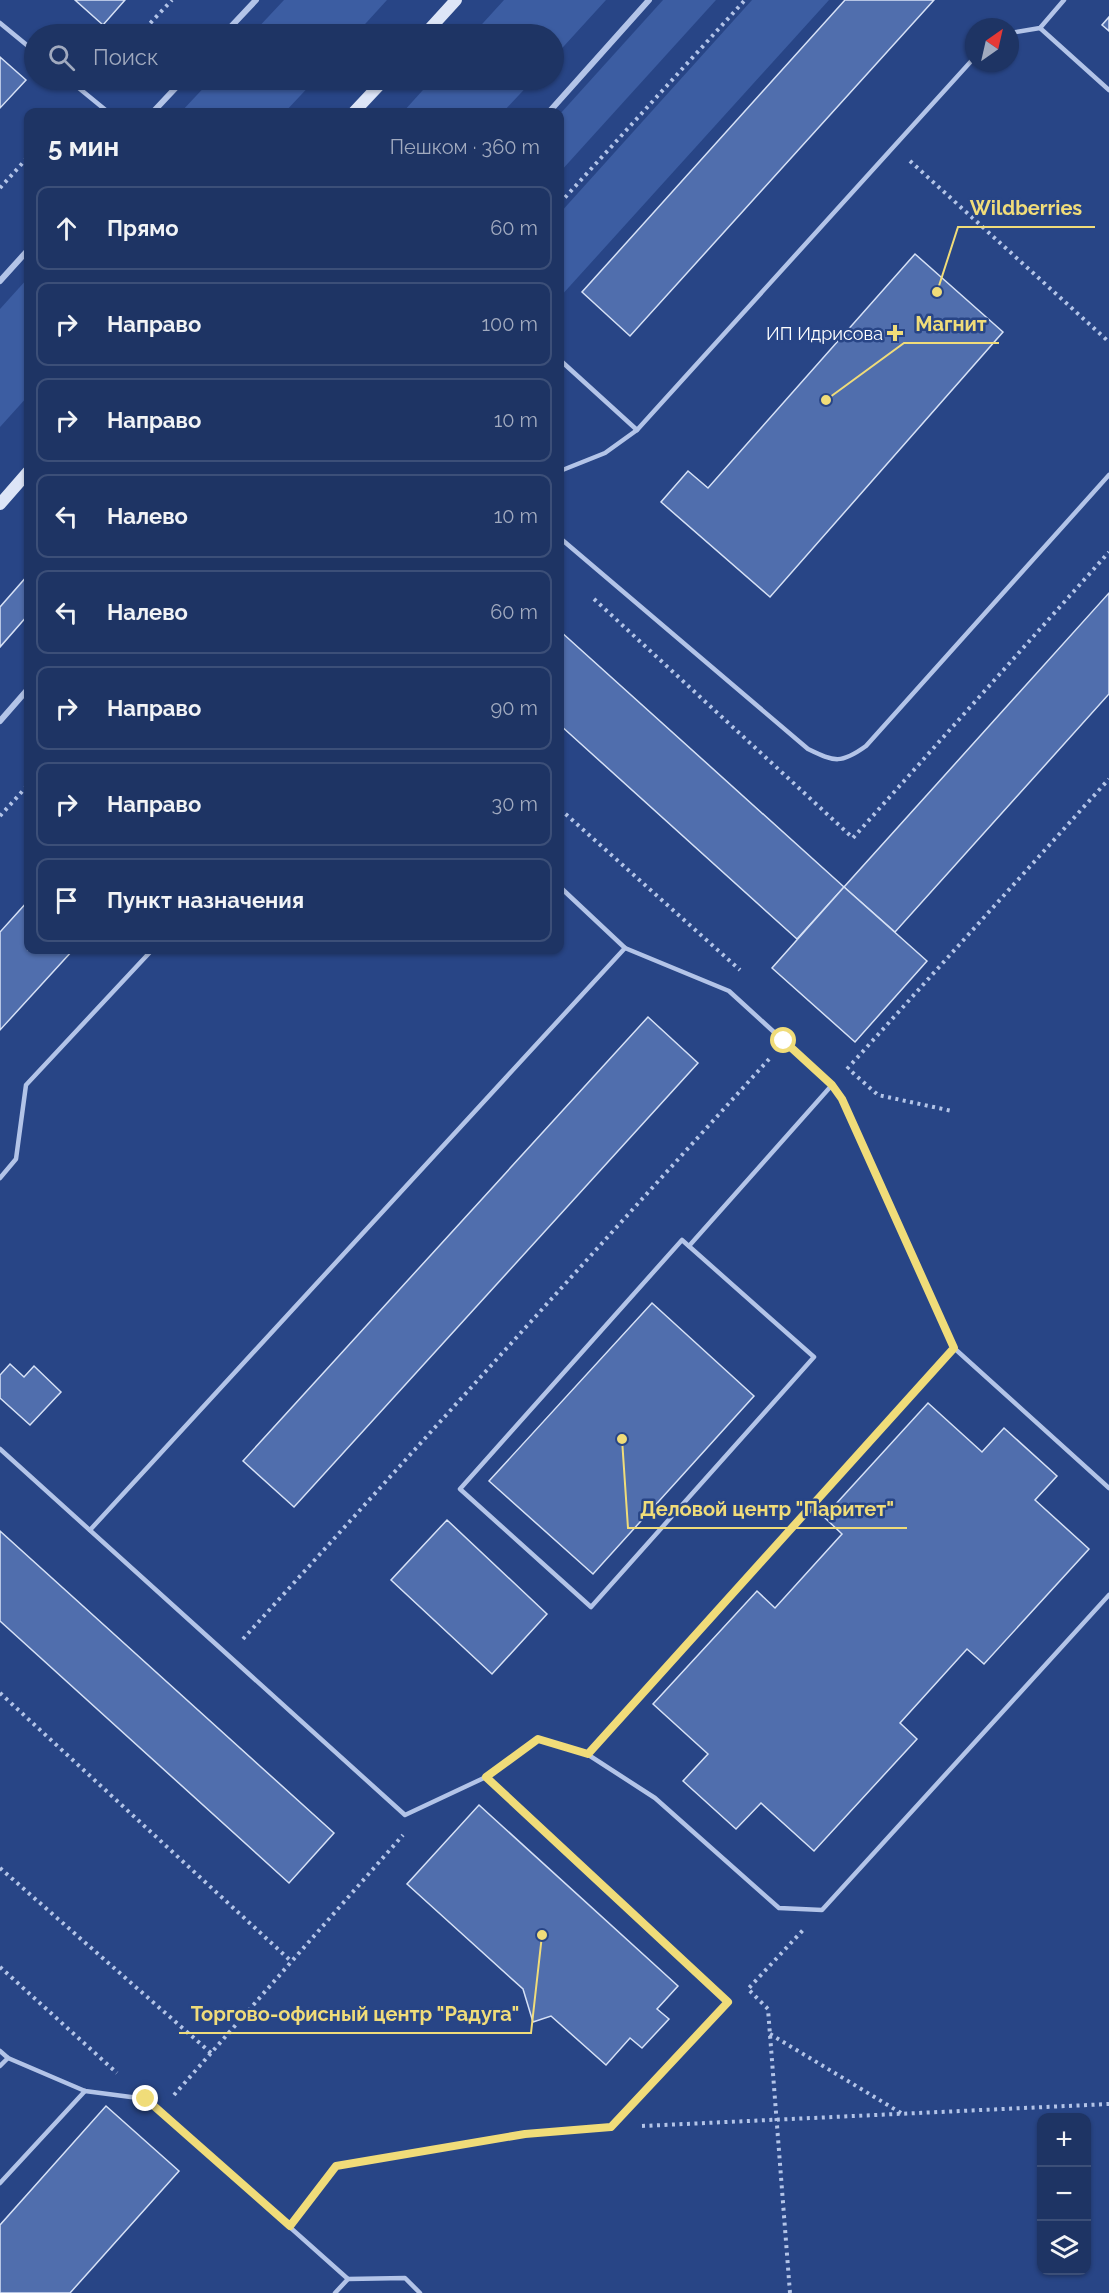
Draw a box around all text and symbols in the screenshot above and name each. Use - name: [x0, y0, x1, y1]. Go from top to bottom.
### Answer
- north arrow: [965, 18, 1019, 72]
- search box: [24, 24, 564, 90]
- icon: search: [45, 41, 78, 74]
- text: Поиск: [93, 44, 158, 70]
- text: 5 мин: [48, 132, 119, 162]
- text: Пешком · 360 m: [390, 135, 540, 159]
- callout: Wildberries: [958, 189, 1095, 227]
- text: Wildberries: [970, 196, 1082, 220]
- icon: ahead: [50, 212, 83, 245]
- text: Прямо: [107, 215, 179, 241]
- text: 60 m: [490, 216, 538, 240]
- callout: Магнит: [904, 305, 999, 343]
- icon: right: [50, 308, 83, 341]
- text: Направо: [107, 311, 201, 337]
- text: 100 m: [481, 312, 538, 336]
- text: Магнит: [915, 312, 987, 336]
- place label: ИП Идрисова: [766, 323, 883, 344]
- marker: ИП Идрисова: [888, 326, 902, 340]
- icon: right: [50, 404, 83, 437]
- text: Направо: [107, 407, 201, 433]
- text: 10 m: [494, 408, 538, 432]
- icon: left: [50, 500, 83, 533]
- text: Налево: [107, 503, 188, 529]
- text: 10 m: [494, 504, 538, 528]
- icon: left: [50, 596, 83, 629]
- text: Налево: [107, 599, 188, 625]
- text: 60 m: [490, 600, 538, 624]
- icon: right: [50, 692, 83, 725]
- text: Направо: [107, 695, 201, 721]
- text: 90 m: [491, 696, 538, 720]
- icon: right: [50, 788, 83, 821]
- text: Направо: [107, 791, 201, 817]
- text: 30 m: [492, 792, 538, 816]
- icon: arrive: [50, 884, 83, 917]
- text: Пункт назначения: [107, 887, 304, 913]
- route start: [770, 1027, 796, 1053]
- callout: Деловой центр "Паритет": [628, 1490, 907, 1528]
- text: Деловой центр "Паритет": [640, 1497, 894, 1521]
- callout: Торгово-офисный центр "Радуга": [179, 1995, 531, 2033]
- text: Торгово-офисный центр "Радуга": [191, 2002, 519, 2026]
- route end: [132, 2085, 158, 2111]
- map controls: [1037, 2113, 1091, 2275]
- button: +: [1037, 2113, 1091, 2167]
- button: −: [1037, 2167, 1091, 2221]
- button: layers: [1037, 2221, 1091, 2275]

